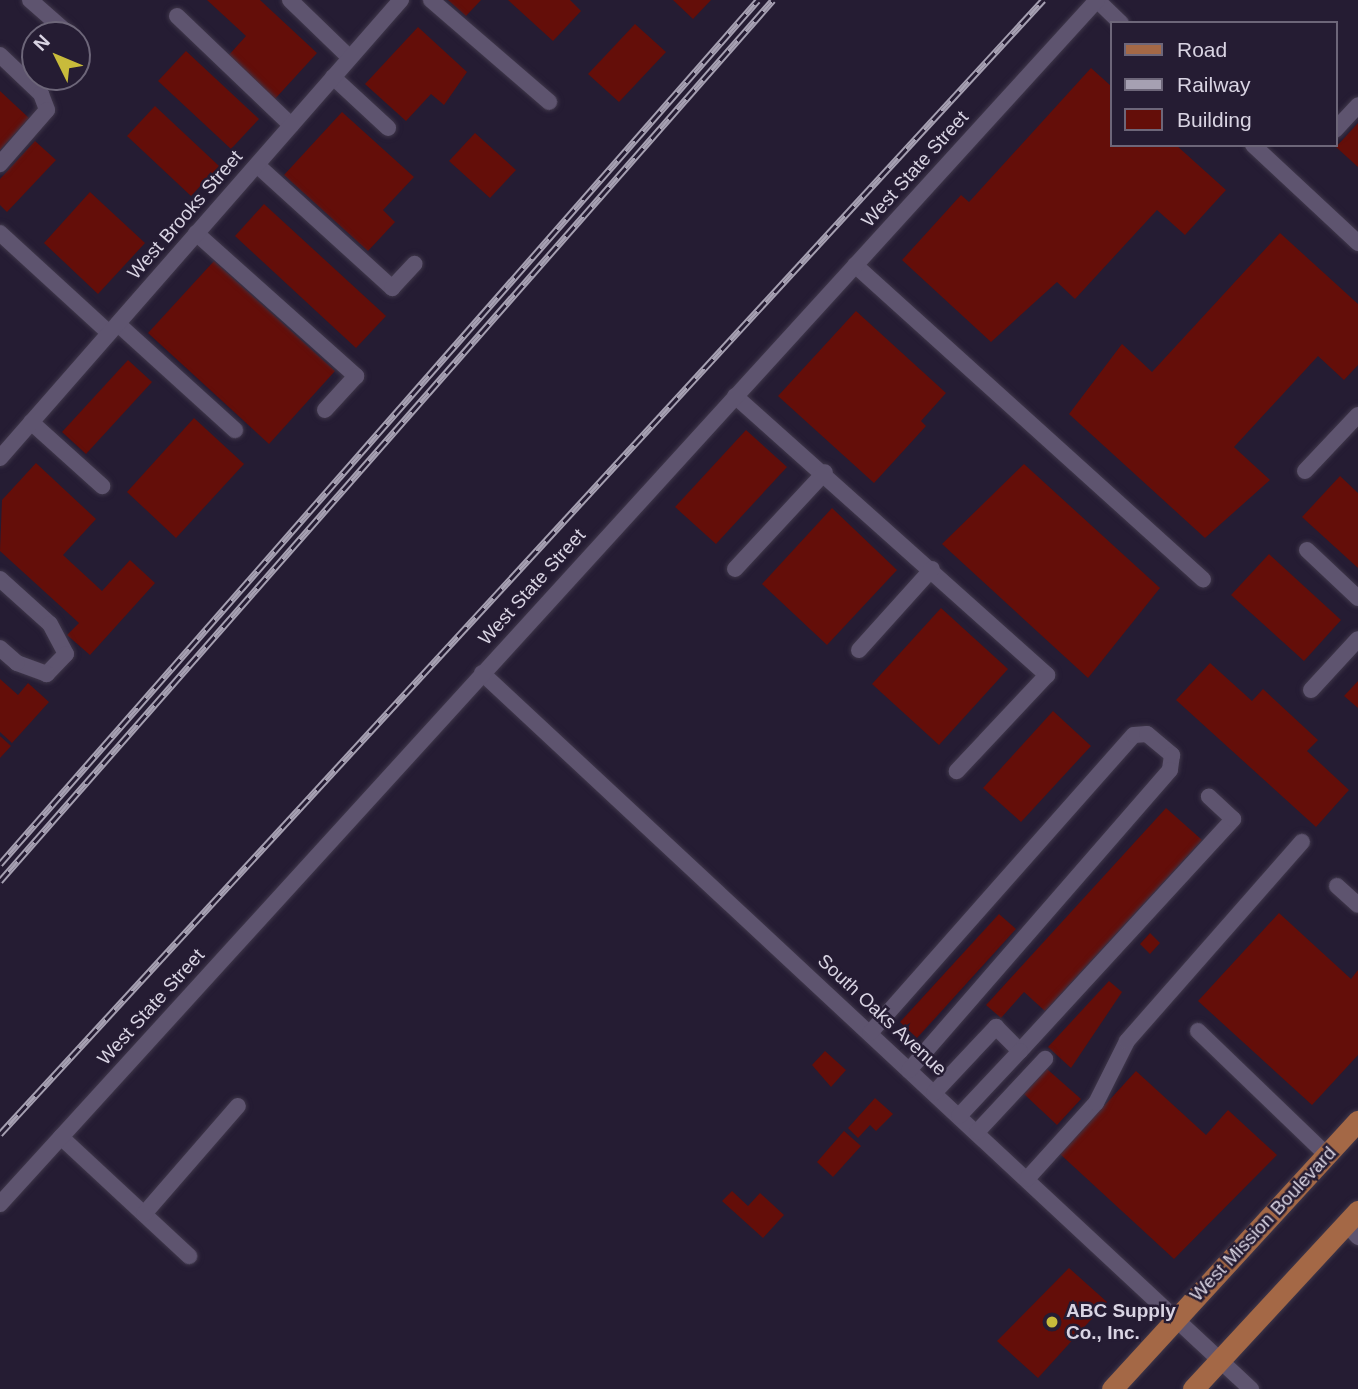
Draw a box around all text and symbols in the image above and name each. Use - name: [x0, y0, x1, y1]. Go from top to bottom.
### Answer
- north arrow: [21, 21, 91, 91]
- legend: [1110, 21, 1337, 147]
- text: N: [29, 31, 54, 55]
- text: Road: [1177, 38, 1227, 61]
- text: Railway: [1177, 73, 1251, 96]
- street label: West State Street: [857, 106, 973, 232]
- text: Building: [1177, 108, 1252, 131]
- street label: West Brooks Street: [123, 146, 247, 284]
- street label: West State Street: [474, 524, 590, 650]
- street label: West State Street: [93, 944, 209, 1070]
- street label: South Oaks Avenue: [813, 949, 951, 1081]
- street label: West Mission Boulevard: [1185, 1142, 1341, 1306]
- place label: ABC Supply Co., Inc.: [1066, 1300, 1176, 1344]
- marker: ABC Supply Co., Inc.: [1044, 1314, 1060, 1330]

